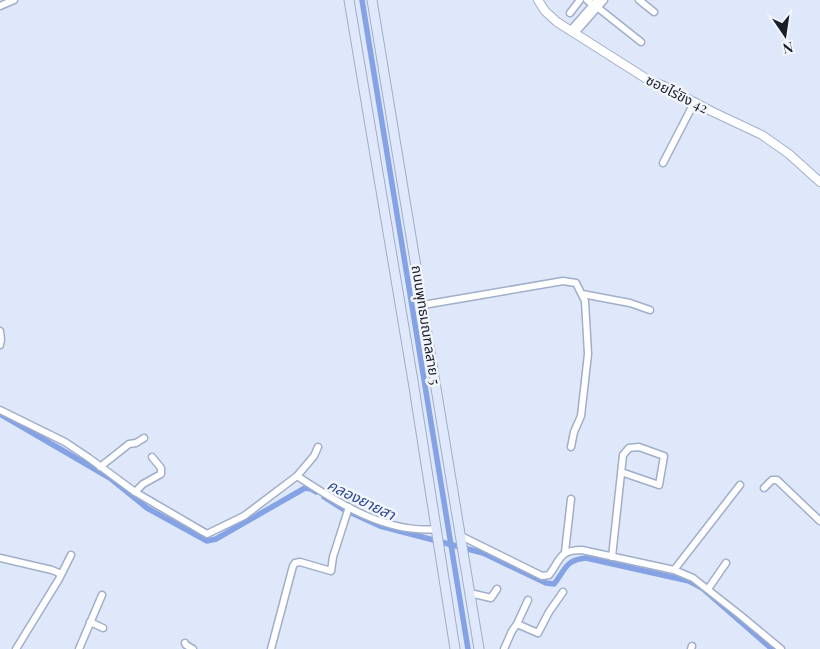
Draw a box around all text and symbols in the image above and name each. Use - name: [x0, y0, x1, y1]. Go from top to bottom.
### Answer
- north arrow: [760, 10, 810, 60]
- text: N: [781, 38, 795, 59]
- street label: ซอยไร่ขิง 42: [643, 70, 712, 117]
- street label: ถนนพุทธมณฑลสาย 5: [408, 264, 445, 386]
- water label: คลองยายสา: [324, 474, 399, 524]

